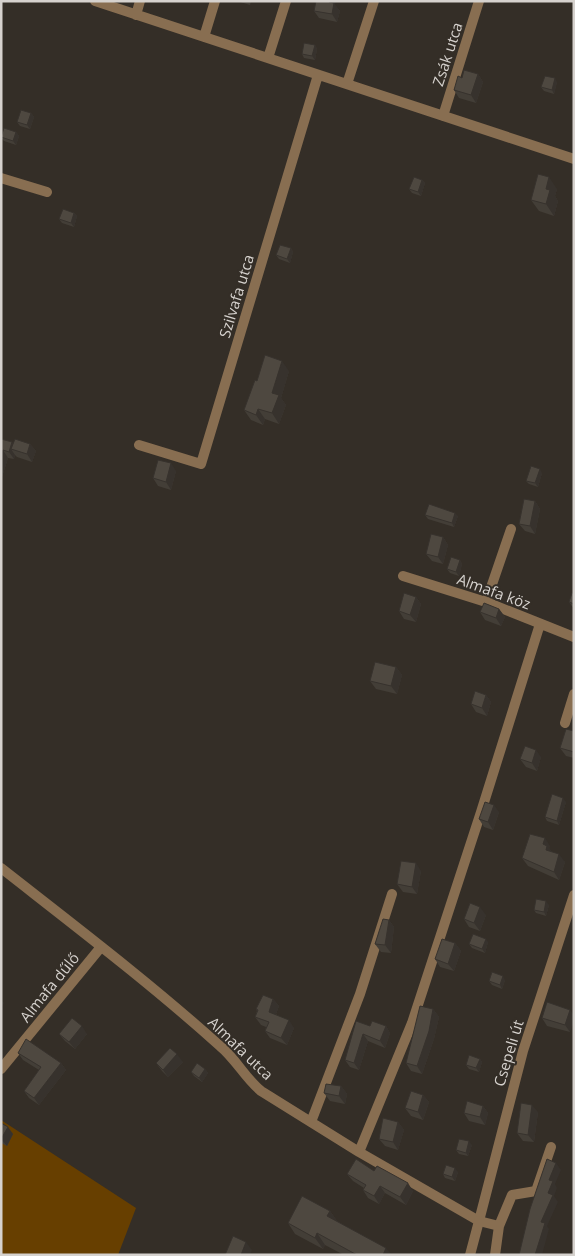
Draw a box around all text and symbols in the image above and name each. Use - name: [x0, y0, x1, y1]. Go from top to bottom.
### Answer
- street label: Zsák utca: [427, 20, 467, 88]
- street label: Szilvafa utca: [214, 252, 258, 340]
- street label: Almafa köz: [455, 568, 533, 614]
- street label: Almafa dűlő: [15, 948, 83, 1026]
- street label: Almafa utca: [204, 1012, 278, 1084]
- street label: Csepeli út: [488, 1017, 528, 1089]

